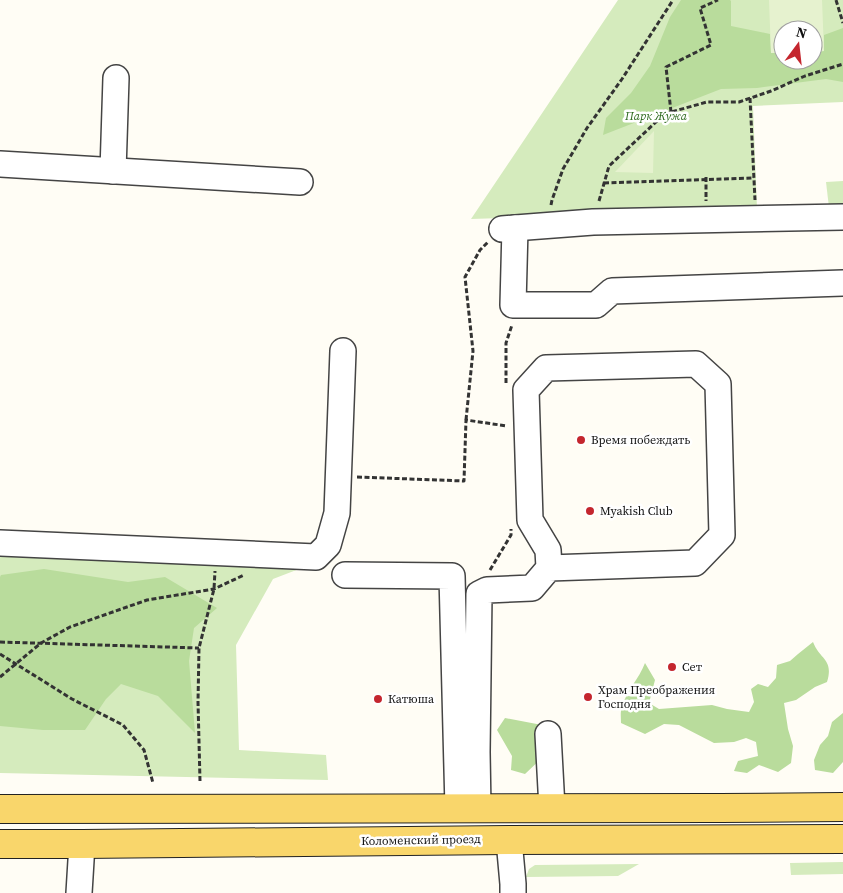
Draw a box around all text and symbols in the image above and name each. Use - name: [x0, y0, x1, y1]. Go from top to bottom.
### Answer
- north arrow: [773, 20, 823, 70]
- text: N: [794, 21, 809, 43]
- park label: Парк Жужа: [624, 108, 688, 124]
- place label: Время побеждать: [591, 432, 690, 448]
- marker: Время побеждать: [575, 434, 587, 446]
- place label: Myakish Club: [600, 503, 673, 519]
- marker: Myakish Club: [584, 505, 596, 517]
- place label: Сет: [682, 659, 703, 675]
- marker: Сет: [666, 661, 678, 673]
- place label: Храм Преображения Господня: [598, 682, 715, 712]
- place label: Катюша: [388, 691, 435, 707]
- marker: Храм Преображения Господня: [582, 691, 594, 703]
- marker: Катюша: [372, 693, 384, 705]
- street label: Коломенский проезд: [361, 831, 481, 849]

